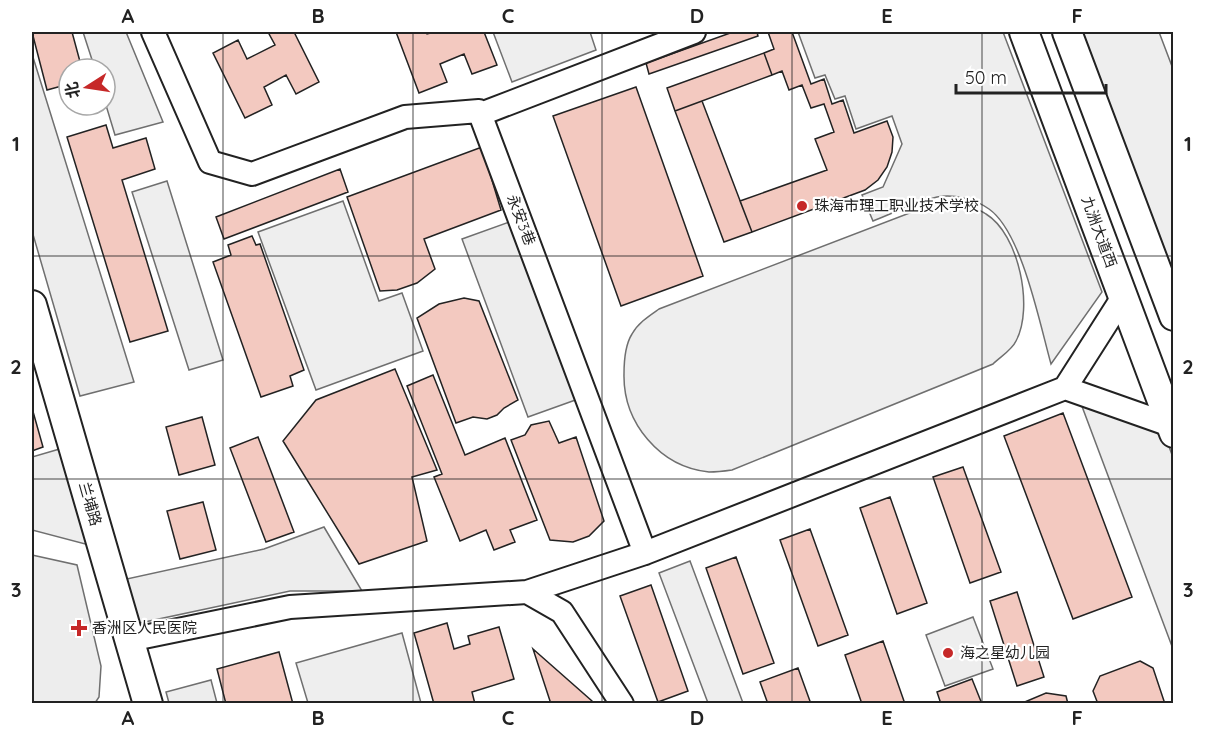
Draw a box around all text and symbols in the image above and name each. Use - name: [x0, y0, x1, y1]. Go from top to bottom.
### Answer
- text: A: [122, 3, 135, 28]
- text: B: [311, 3, 325, 28]
- text: C: [502, 3, 515, 28]
- text: D: [690, 3, 704, 28]
- text: E: [881, 3, 893, 28]
- text: F: [1071, 3, 1083, 28]
- north arrow: [57, 57, 117, 117]
- scale bar: [956, 57, 1106, 95]
- text: 50 m: [965, 66, 1007, 89]
- text: 北: [61, 80, 84, 100]
- text: 1: [12, 131, 20, 156]
- text: 1: [1184, 131, 1192, 156]
- street label: 永安3巷: [503, 192, 540, 248]
- street label: 九洲大道西: [1078, 193, 1121, 270]
- place label: 珠海市理工职业技术学校: [814, 196, 979, 215]
- marker: 珠海市理工职业技术学校: [795, 199, 809, 213]
- text: 2: [10, 354, 22, 379]
- text: 2: [1182, 354, 1194, 379]
- street label: 兰埔路: [75, 480, 106, 528]
- text: 3: [11, 577, 21, 602]
- text: 3: [1183, 577, 1193, 602]
- place label: 香洲区人民医院: [92, 618, 197, 637]
- marker: 香洲区人民医院: [70, 619, 88, 637]
- place label: 海之星幼儿园: [960, 643, 1050, 662]
- marker: 海之星幼儿园: [941, 646, 955, 660]
- text: A: [122, 705, 135, 730]
- text: B: [311, 705, 325, 730]
- text: C: [502, 705, 515, 730]
- text: D: [690, 705, 704, 730]
- text: E: [881, 705, 893, 730]
- text: F: [1071, 705, 1083, 730]

